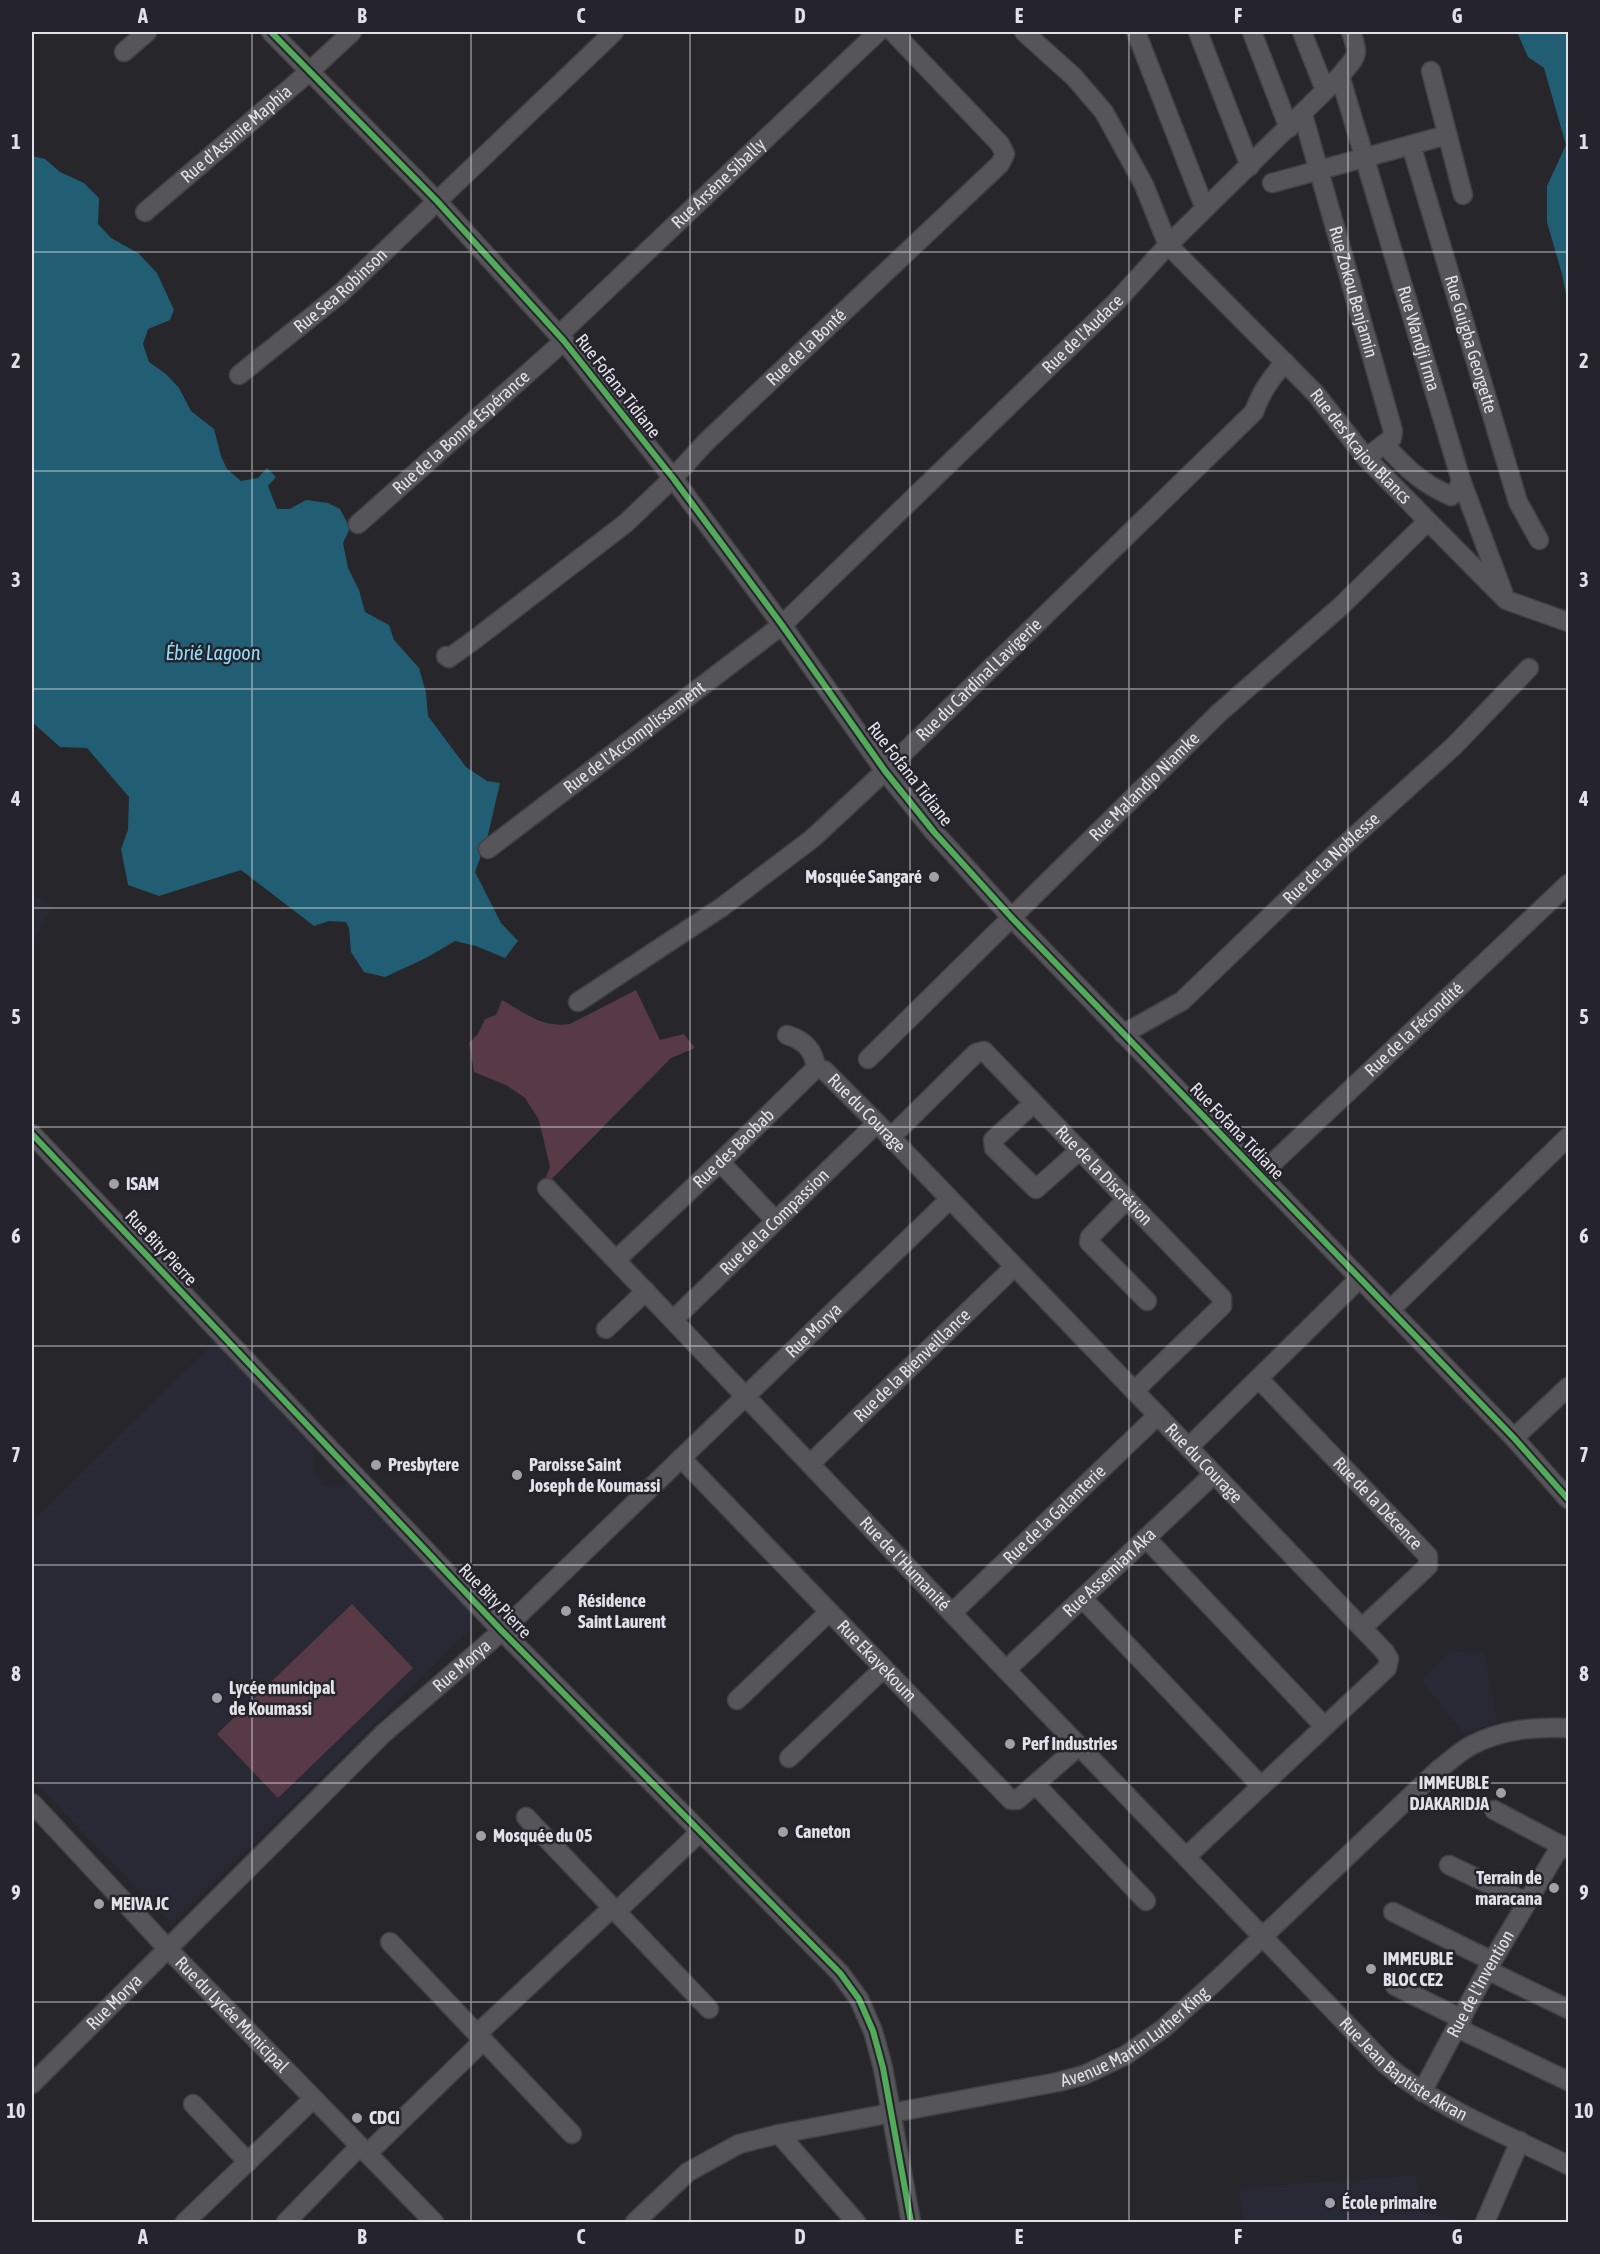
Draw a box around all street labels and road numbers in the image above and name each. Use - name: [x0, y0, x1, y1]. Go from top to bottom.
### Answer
- street label: Rue d'Assinie Maphia: [176, 80, 296, 187]
- street label: Rue Arsène Sibally: [667, 134, 770, 233]
- street label: Rue Zokou Benjamin: [1325, 224, 1383, 360]
- street label: Rue Sea Robinson: [289, 244, 391, 337]
- street label: Rue Guigba Georgette: [1441, 273, 1502, 415]
- street label: Rue Wandji Irma: [1393, 283, 1445, 393]
- street label: Rue de l'Audace: [1038, 290, 1127, 378]
- street label: Rue de la Bonté: [762, 304, 850, 390]
- street label: Rue Fofana Tidiane: [571, 329, 666, 442]
- street label: Rue de la Bonne Espérance: [388, 366, 534, 498]
- street label: Rue des Acajou Blancs: [1306, 384, 1416, 508]
- street label: Rue du Cardinal Lavigerie: [911, 614, 1046, 745]
- street label: Rue de l'Accomplissement: [559, 677, 709, 798]
- street label: Rue Fofana Tidiane: [863, 717, 958, 830]
- street label: Rue Malandjo Niamke: [1085, 727, 1203, 845]
- street label: Rue de la Noblesse: [1278, 808, 1383, 908]
- street label: Rue de la Fécondité: [1360, 977, 1467, 1081]
- street label: Rue du Courage: [824, 1069, 911, 1157]
- street label: Rue Fofana Tidiane: [1186, 1078, 1289, 1183]
- street label: Rue des Baobab: [688, 1104, 778, 1192]
- street label: Rue de la Discrétion: [1051, 1121, 1157, 1229]
- street label: Rue de la Compassion: [715, 1164, 833, 1279]
- street label: Rue Bity Pierre: [121, 1206, 202, 1290]
- street label: Rue Morya: [781, 1298, 846, 1362]
- street label: Rue de la Bienveillance: [849, 1304, 974, 1426]
- street label: Rue du Courage: [1161, 1419, 1247, 1507]
- street label: Rue de la Décence: [1329, 1452, 1427, 1554]
- street label: Rue de la Galanterie: [999, 1460, 1110, 1568]
- street label: Rue de l'Humanité: [856, 1512, 955, 1615]
- street label: Rue Assemian Aka: [1058, 1523, 1160, 1621]
- street label: Rue Bity Pierre: [455, 1559, 536, 1642]
- street label: Rue Ekayekoum: [833, 1615, 921, 1706]
- street label: Rue Morya: [428, 1635, 495, 1696]
- street label: Rue de l'Invention: [1442, 1926, 1518, 2041]
- street label: Rue du Lycée Municipal: [171, 1952, 293, 2077]
- street label: Rue Morya: [82, 1970, 146, 2034]
- street label: Avenue Martin Luther King: [1058, 1982, 1213, 2091]
- street label: Rue Jean Baptiste Akran: [1335, 2012, 1471, 2125]

